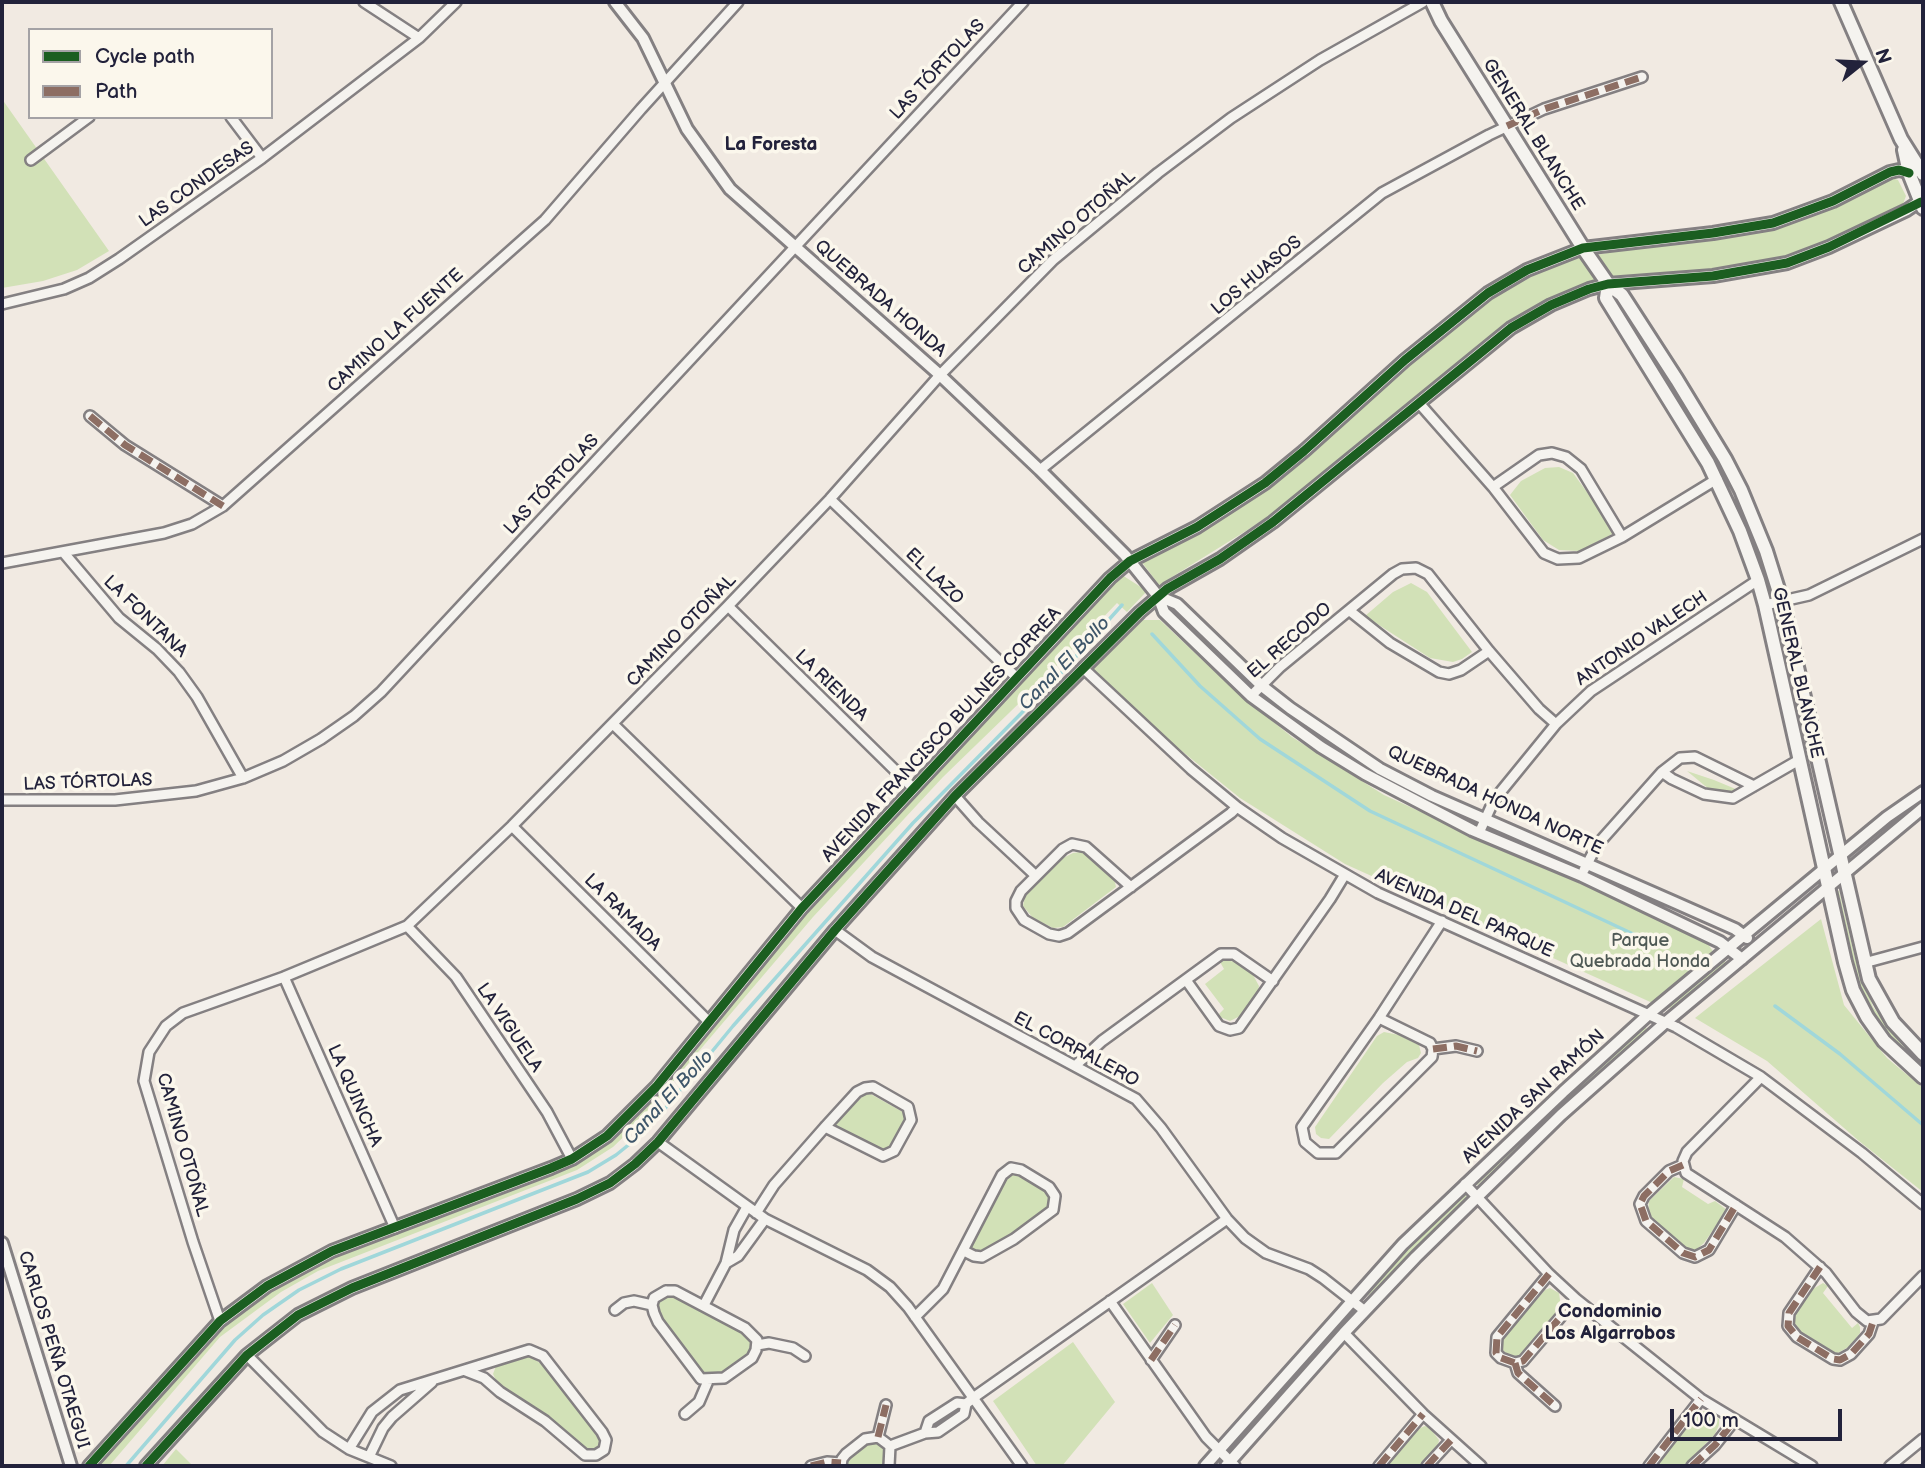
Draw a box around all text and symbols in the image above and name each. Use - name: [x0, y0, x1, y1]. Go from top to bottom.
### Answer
- street label: LAS TÓRTOLAS: [886, 15, 990, 125]
- legend: [28, 28, 273, 119]
- north arrow: [1827, 28, 1897, 98]
- text: Cycle path: [95, 44, 195, 69]
- text: N: [1869, 46, 1896, 67]
- street label: GENERAL BLANCHE: [1478, 55, 1588, 215]
- text: Path: [95, 79, 137, 104]
- district label: La Foresta: [725, 134, 817, 156]
- street label: LAS CONDESAS: [136, 137, 258, 233]
- street label: CAMINO OTOÑAL: [1014, 166, 1140, 280]
- street label: LOS HUASOS: [1207, 232, 1307, 320]
- street label: QUEBRADA HONDA: [810, 236, 950, 362]
- street label: CAMINO LA FUENTE: [324, 264, 468, 398]
- street label: LAS TÓRTOLAS: [500, 430, 604, 540]
- street label: EL LAZO: [900, 544, 968, 610]
- street label: CAMINO OTOÑAL: [623, 570, 741, 692]
- street label: LA FONTANA: [98, 571, 192, 663]
- street label: GENERAL BLANCHE: [1767, 585, 1827, 761]
- street label: ANTONIO VALECH: [1572, 587, 1712, 691]
- street label: EL RECODO: [1243, 599, 1337, 683]
- street label: AVENIDA FRANCISCO BULNES CORREA: [818, 603, 1066, 867]
- water label: Canal El Bollo: [1015, 612, 1115, 716]
- street label: LA RIENDA: [790, 646, 872, 726]
- street label: QUEBRADA HONDA NORTE: [1384, 742, 1606, 860]
- street label: LAS TÓRTOLAS: [23, 770, 153, 796]
- street label: AVENIDA DEL PARQUE: [1371, 865, 1557, 963]
- street label: LA RAMADA: [579, 870, 665, 956]
- park label: Parque Quebrada Honda: [1570, 930, 1710, 972]
- street label: LA VIGUELA: [471, 979, 547, 1077]
- street label: EL CORRALERO: [1010, 1008, 1142, 1092]
- street label: AVENIDA SAN RAMÓN: [1458, 1025, 1610, 1169]
- street label: LA QUINCHA: [322, 1042, 386, 1150]
- water label: Canal El Bollo: [619, 1046, 719, 1150]
- street label: CAMINO OTOÑAL: [151, 1071, 213, 1219]
- street label: CARLOS PEÑA OTAEGUI: [13, 1249, 93, 1451]
- district label: Condominio Los Algarrobos: [1545, 1301, 1675, 1345]
- scale bar: [1673, 1394, 1844, 1438]
- text: 100 m: [1683, 1408, 1739, 1433]

